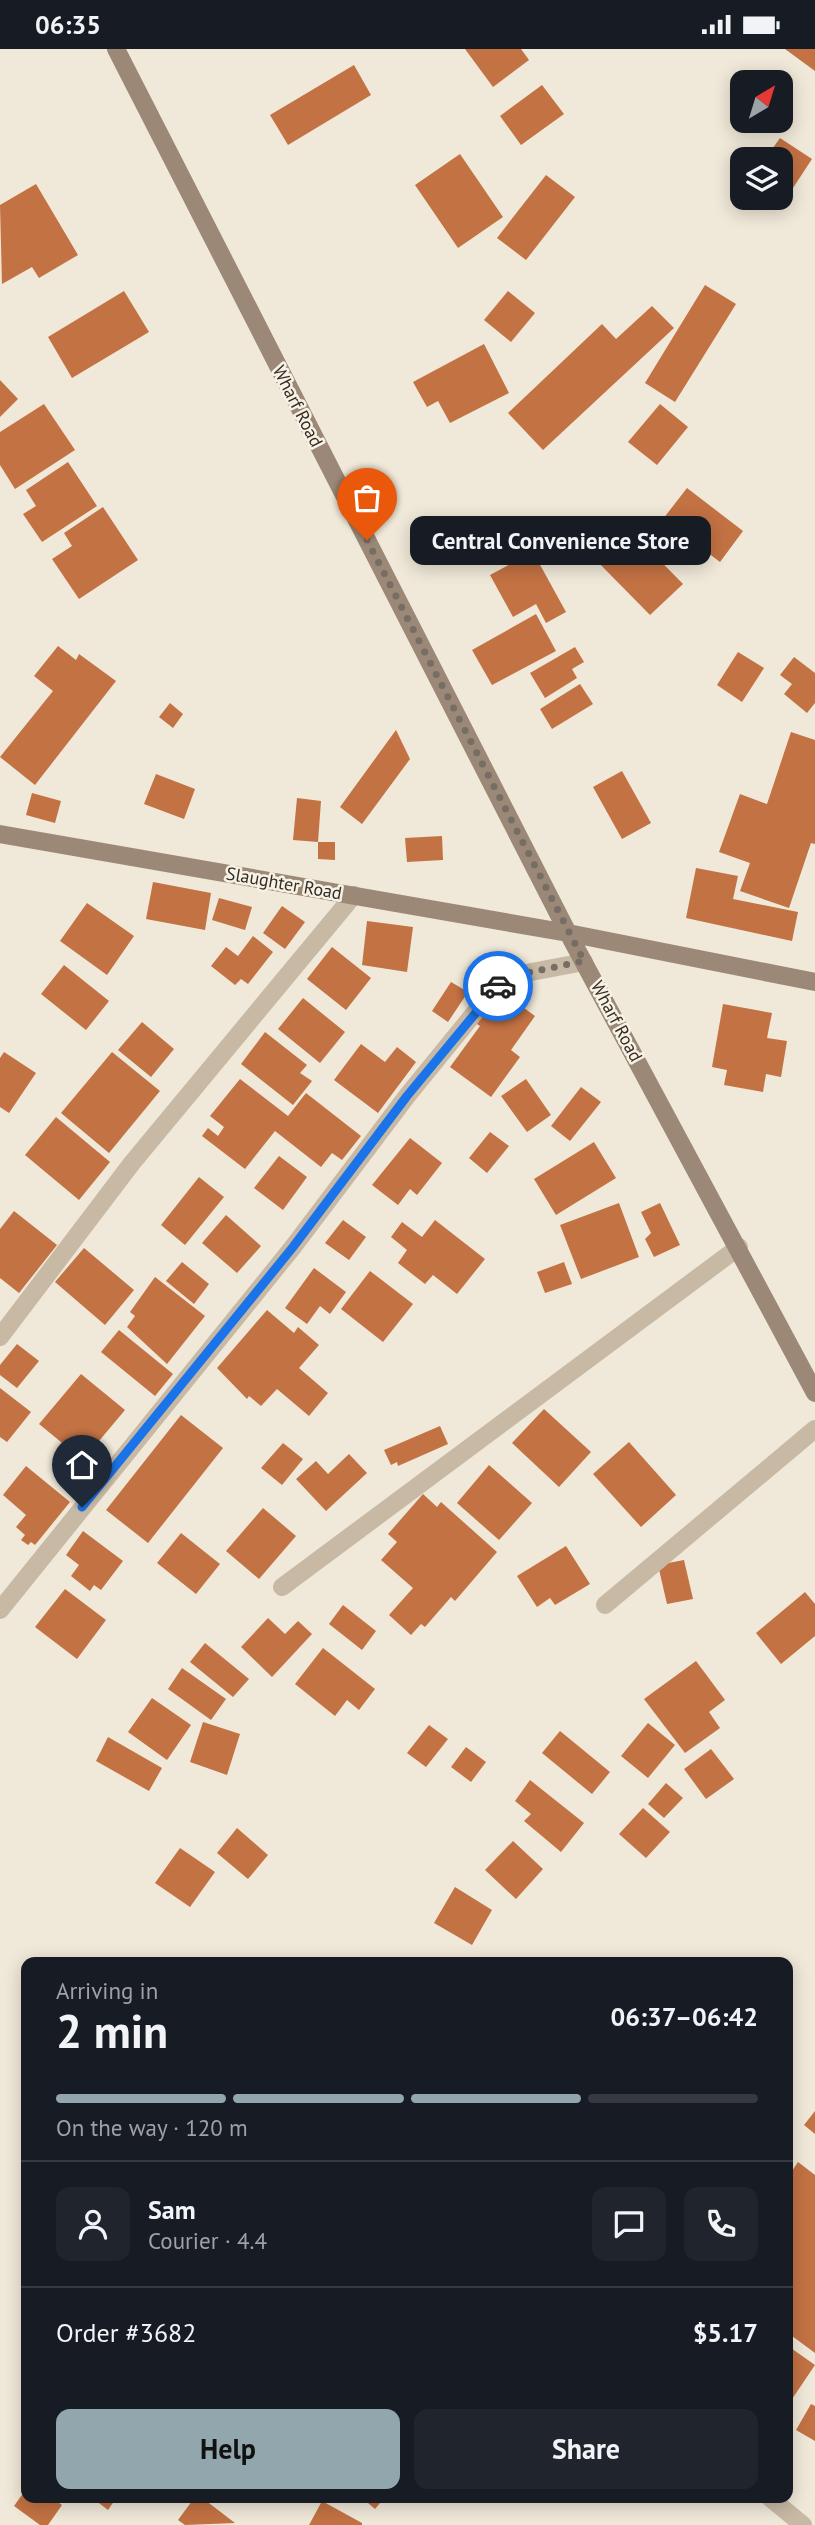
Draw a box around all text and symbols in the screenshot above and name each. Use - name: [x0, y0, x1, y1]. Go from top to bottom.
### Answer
- text: 06:35: [35, 8, 101, 41]
- north arrow: [730, 70, 793, 133]
- map controls: [730, 70, 793, 210]
- button: layers: [730, 147, 793, 210]
- street label: Wharf Road: [268, 361, 328, 451]
- pin: [337, 468, 397, 540]
- icon: bag: [348, 479, 386, 517]
- callout: Central Convenience Store: [409, 515, 710, 565]
- text: Central Convenience Store: [432, 526, 689, 555]
- street label: Slaughter Road: [224, 862, 344, 904]
- courier: [463, 951, 533, 1021]
- icon: car: [479, 967, 517, 1005]
- street label: Wharf Road: [586, 977, 648, 1065]
- pin: [52, 1435, 112, 1507]
- icon: home: [63, 1446, 101, 1484]
- text: Arriving in: [56, 1976, 158, 2005]
- text: 06:37–06:42: [611, 2000, 758, 2033]
- text: 2 min: [56, 2001, 168, 2061]
- text: On the way · 120 m: [56, 2113, 248, 2142]
- button: person: [56, 2187, 130, 2261]
- button: chat: [592, 2187, 666, 2261]
- button: phone: [684, 2187, 758, 2261]
- text: Sam: [148, 2193, 196, 2226]
- text: Courier · 4.4: [148, 2226, 267, 2255]
- text: Order #3682: [56, 2316, 196, 2349]
- text: $5.17: [693, 2316, 758, 2349]
- button: Help: [56, 2409, 400, 2489]
- button: Share: [414, 2409, 758, 2489]

